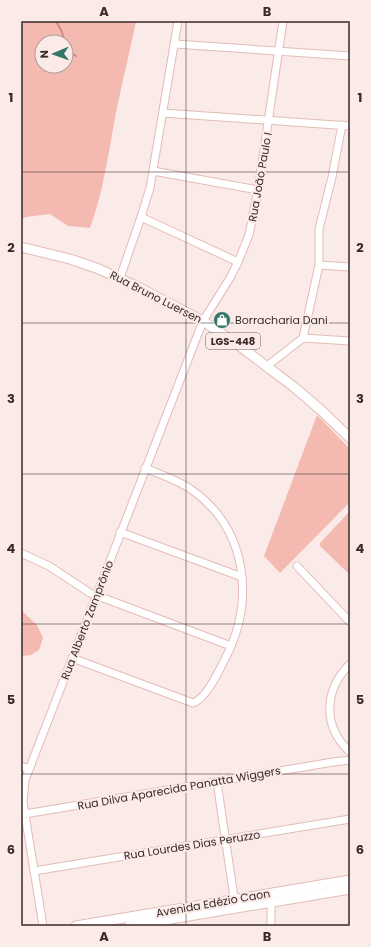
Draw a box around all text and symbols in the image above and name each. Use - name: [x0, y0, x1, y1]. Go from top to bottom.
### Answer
- text: A: [99, 2, 109, 21]
- text: B: [263, 2, 272, 21]
- north arrow: [34, 34, 74, 74]
- text: N: [36, 50, 52, 59]
- text: 1: [9, 88, 13, 107]
- text: 1: [358, 88, 362, 107]
- street label: Rua João Paulo I: [244, 131, 276, 223]
- text: 2: [7, 238, 15, 257]
- text: 2: [356, 238, 364, 257]
- street label: Rua Bruno Luersen: [107, 267, 205, 327]
- shop icon: Borracharia Dani: [212, 310, 232, 330]
- place label: Borracharia Dani: [235, 312, 328, 328]
- road number: LGS-448: [206, 333, 260, 349]
- text: 3: [7, 389, 15, 408]
- text: 3: [356, 389, 364, 408]
- text: 4: [7, 539, 16, 558]
- text: 4: [356, 539, 365, 558]
- street label: Rua Alberto Zamprônio: [57, 558, 117, 682]
- text: 5: [7, 690, 15, 709]
- text: 5: [356, 690, 364, 709]
- street label: Rua Dilva Aparecida Panatta Wiggers: [76, 762, 282, 814]
- street label: Rua Lourdes Dias Peruzzo: [123, 826, 261, 864]
- text: 6: [7, 840, 15, 859]
- text: 6: [356, 840, 364, 859]
- street label: Avenida Edézio Caon: [155, 885, 271, 921]
- text: A: [99, 927, 109, 946]
- text: B: [263, 927, 272, 946]

